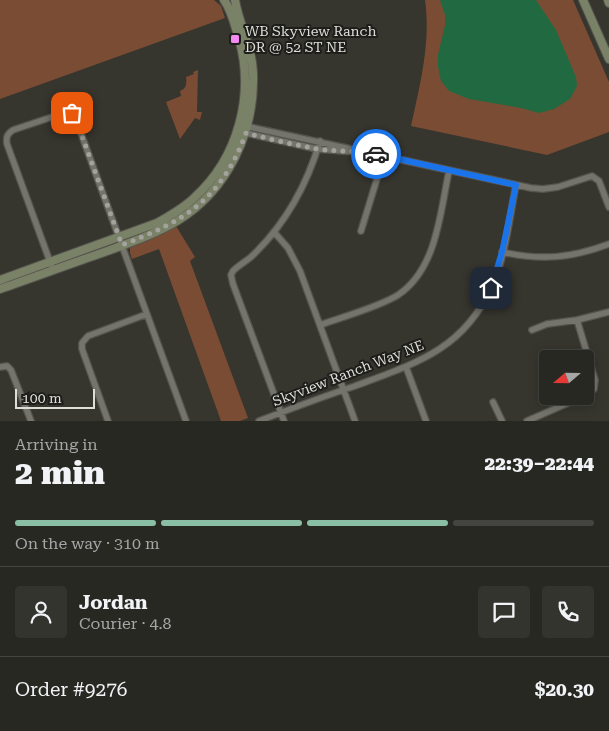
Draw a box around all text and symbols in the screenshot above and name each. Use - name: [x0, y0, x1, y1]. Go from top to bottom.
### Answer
- place label: WB Skyview Ranch DR @ 52 ST NE: [245, 23, 377, 55]
- marker: WB Skyview Ranch DR @ 52 ST NE: [229, 33, 241, 45]
- pin: [51, 92, 93, 134]
- icon: bag: [58, 99, 86, 127]
- courier: [351, 129, 401, 179]
- icon: car: [362, 140, 390, 168]
- pin: [470, 267, 512, 309]
- icon: home: [477, 274, 505, 302]
- street label: Skyview Ranch Way NE: [270, 337, 426, 409]
- north arrow: [539, 350, 594, 405]
- map controls: [539, 350, 594, 405]
- scale bar: [15, 386, 95, 409]
- text: 100 m: [22, 390, 62, 406]
- text: Arriving in: [15, 435, 98, 454]
- text: 22:39–22:44: [485, 452, 594, 475]
- text: 2 min: [15, 454, 105, 492]
- text: On the way · 310 m: [15, 534, 160, 553]
- button: person: [15, 586, 67, 638]
- button: chat: [478, 586, 530, 638]
- button: phone: [542, 586, 594, 638]
- text: Jordan: [79, 591, 148, 614]
- text: Courier · 4.8: [79, 614, 172, 633]
- text: Order #9276: [15, 678, 127, 701]
- text: $20.30: [535, 678, 594, 701]

